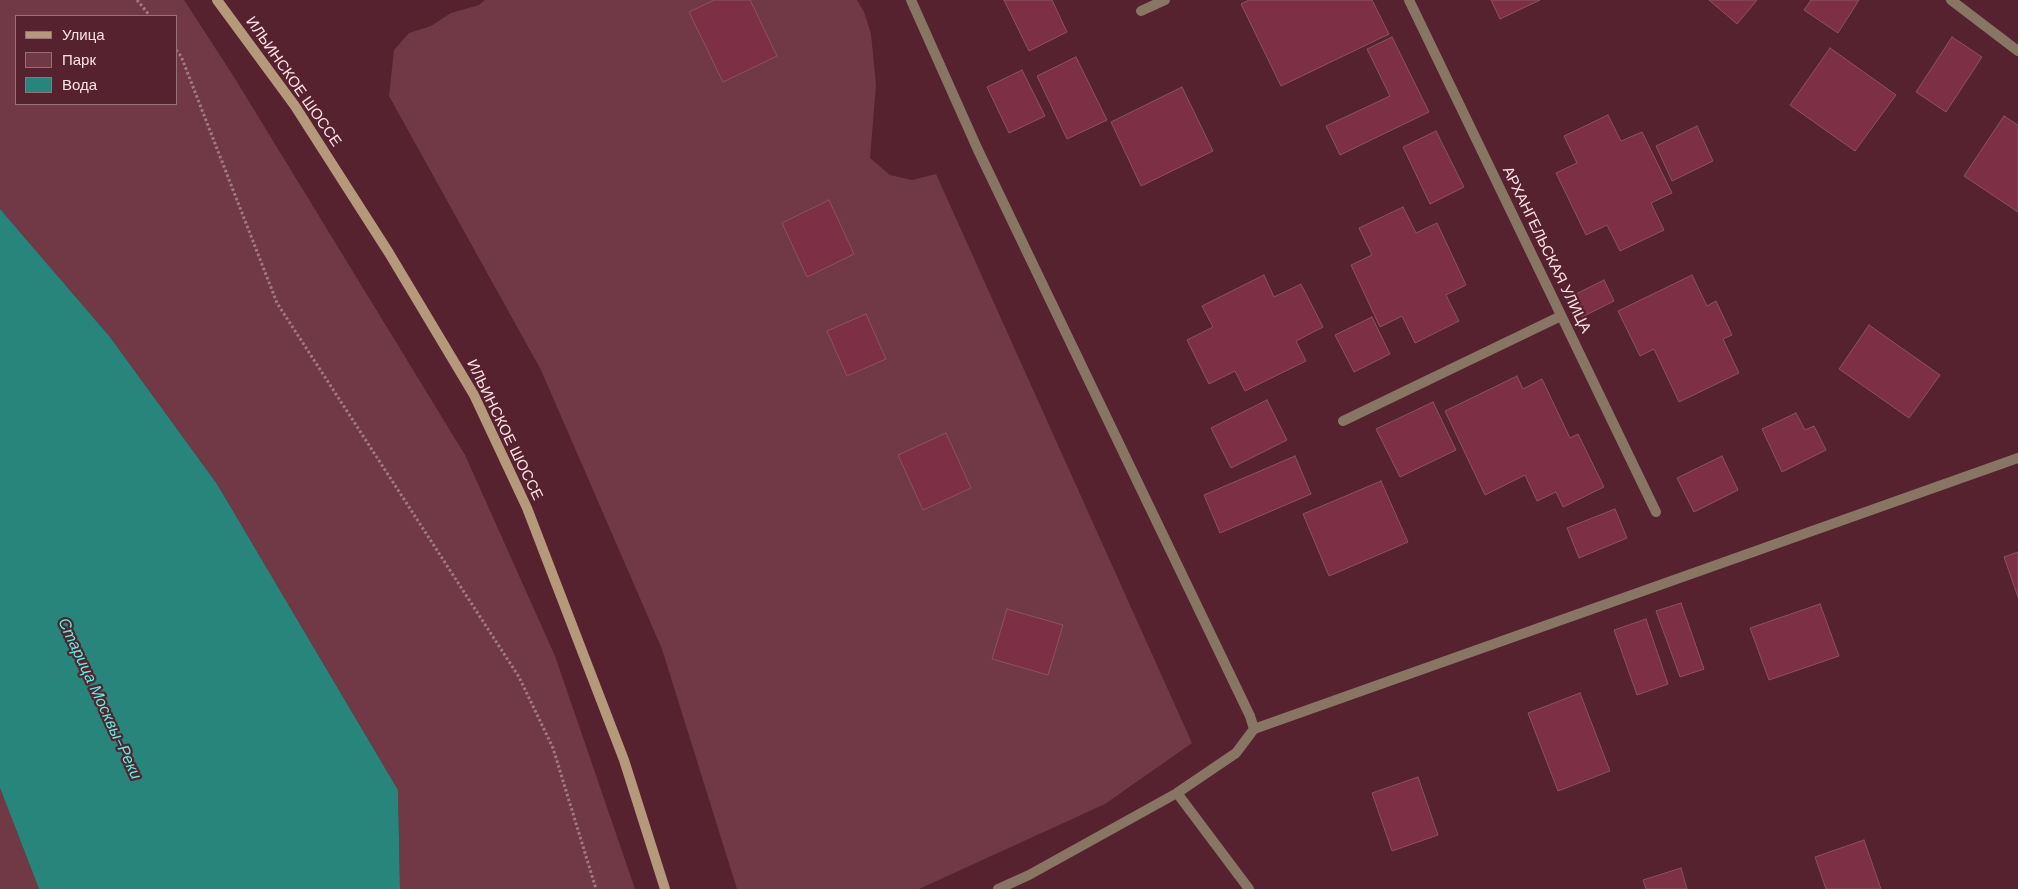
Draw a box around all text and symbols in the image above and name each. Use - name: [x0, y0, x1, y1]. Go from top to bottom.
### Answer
- street label: ИЛЬИНСКОЕ ШОССЕ: [241, 14, 345, 150]
- legend: [15, 15, 178, 105]
- text: Улица: [62, 25, 105, 45]
- text: Парк: [62, 50, 96, 70]
- text: Вода: [62, 75, 97, 95]
- street label: АРХАНГЕЛЬСКАЯ УЛИЦА: [1498, 164, 1594, 336]
- street label: ИЛЬИНСКОЕ ШОССЕ: [462, 357, 546, 503]
- water label: Старица Москвы-Реки: [53, 615, 145, 783]

